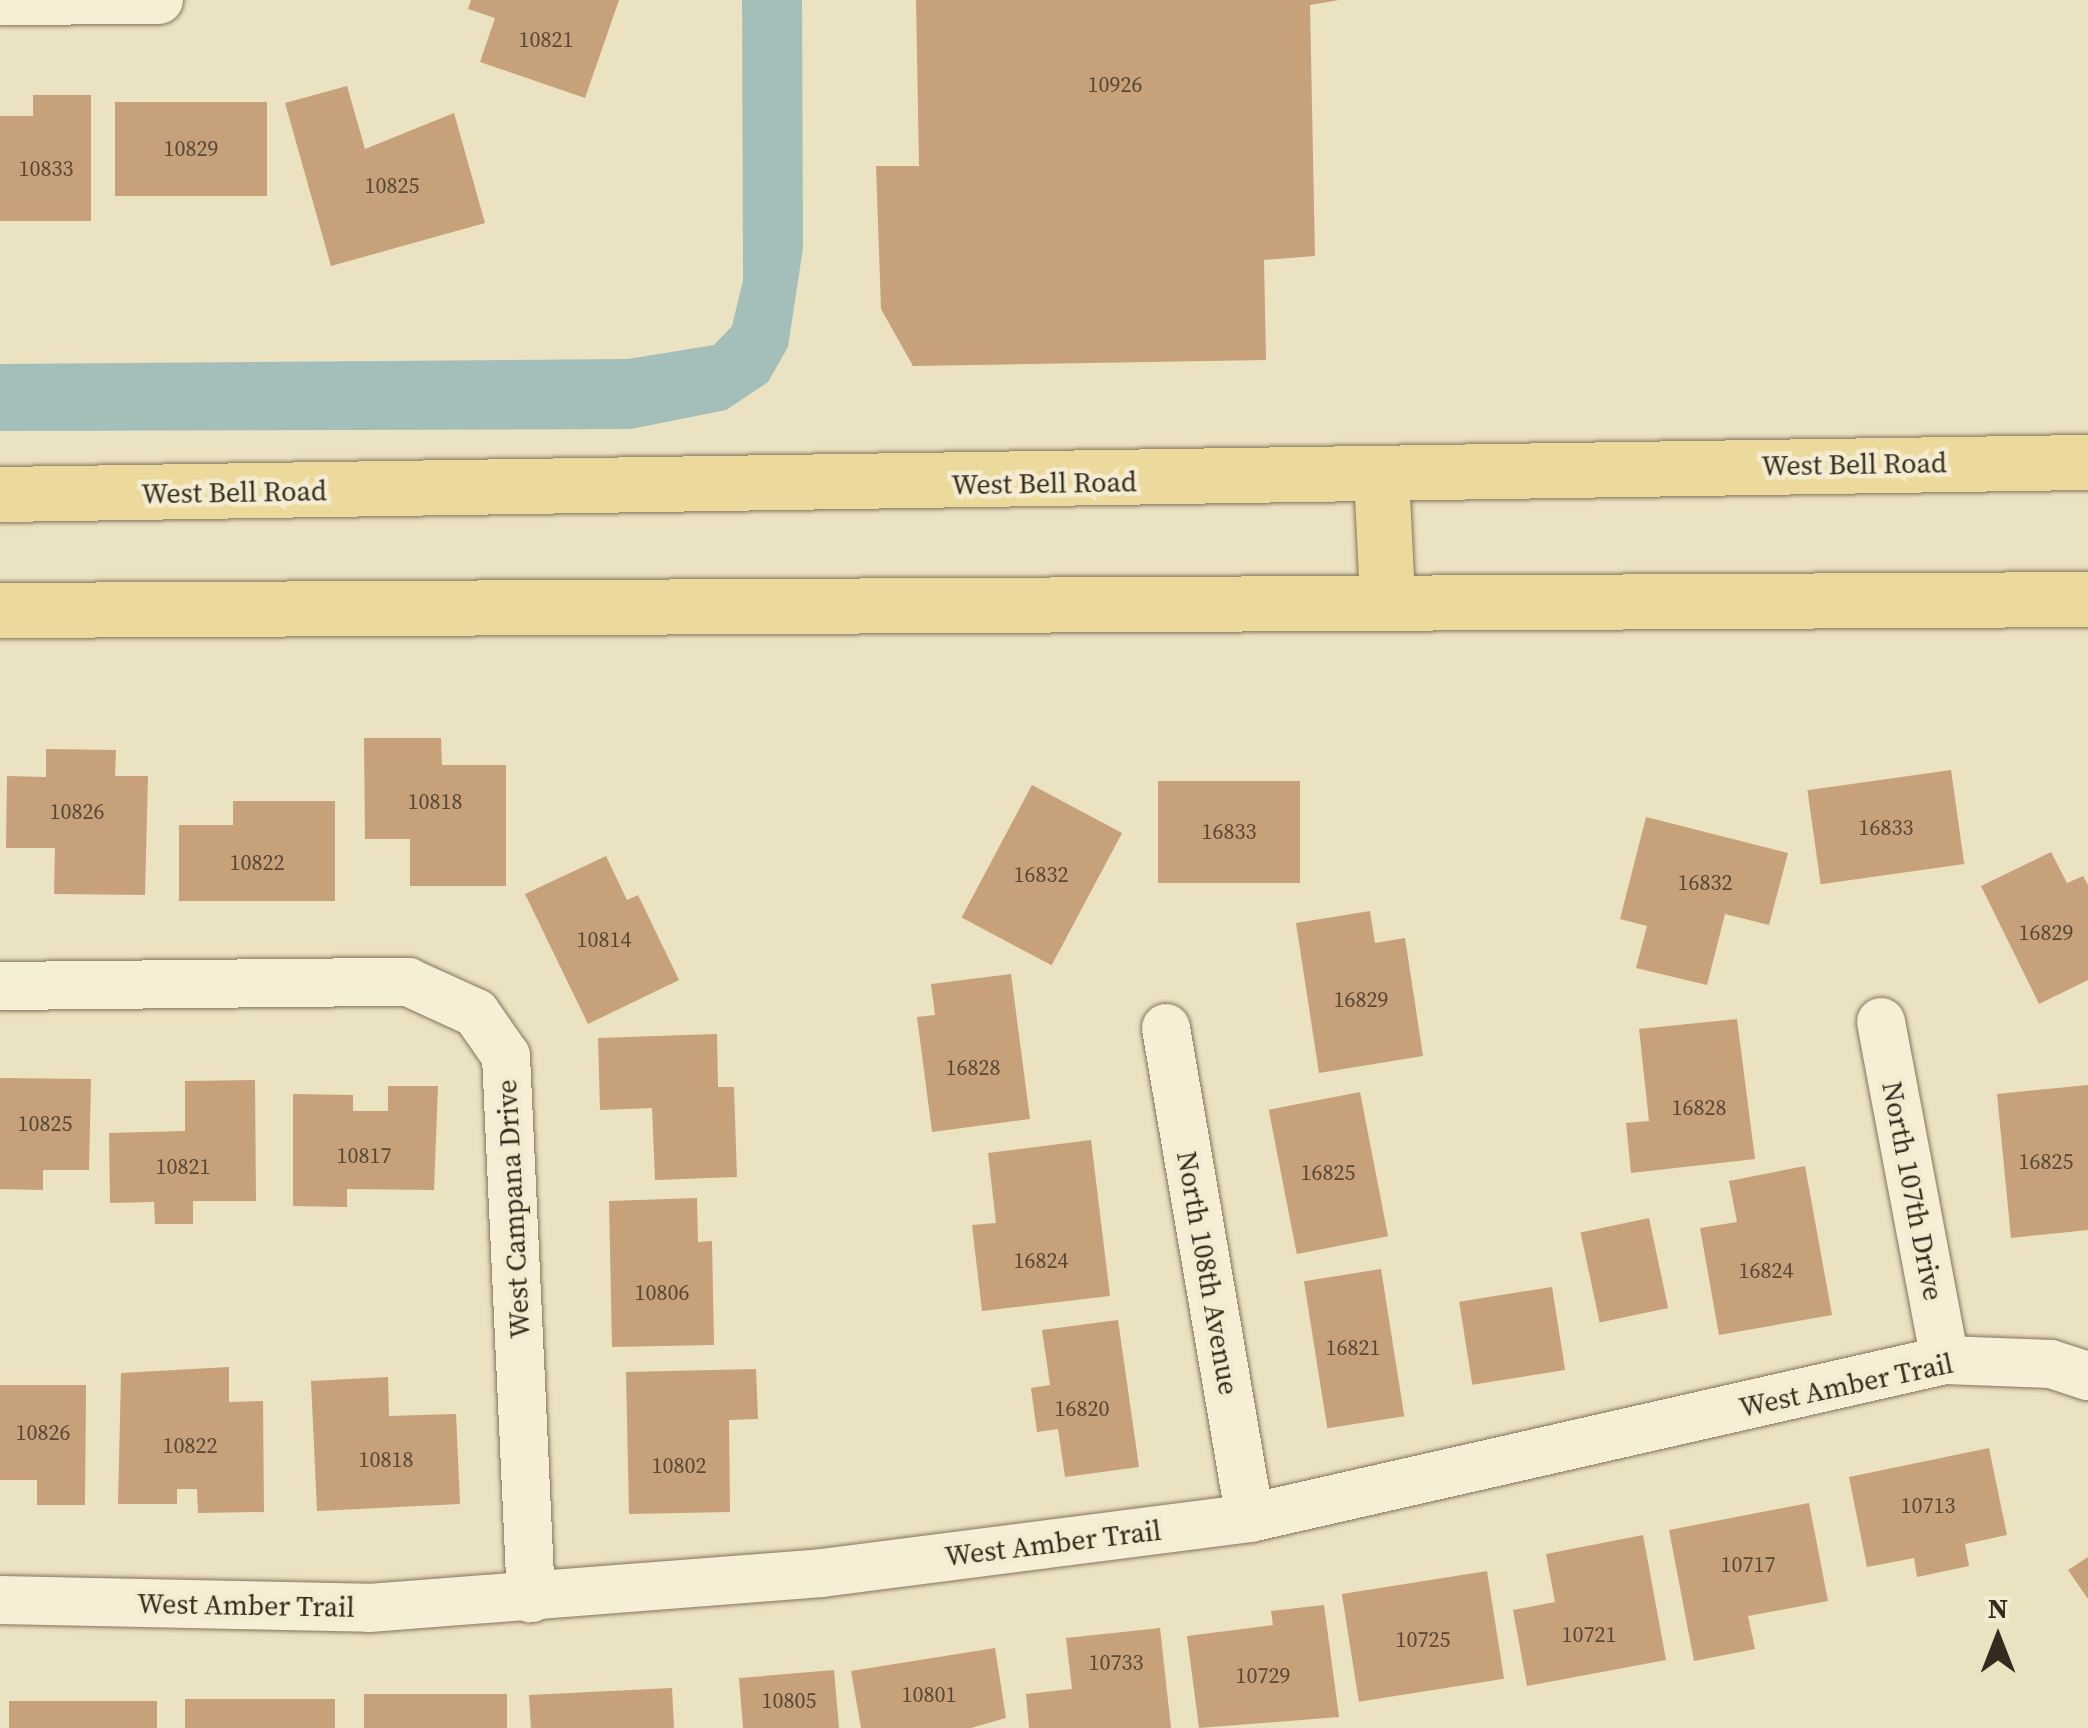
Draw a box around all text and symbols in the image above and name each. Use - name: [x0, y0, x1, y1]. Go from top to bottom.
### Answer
- house number: 10821: [519, 27, 573, 53]
- house number: 10926: [1088, 72, 1142, 98]
- house number: 10829: [164, 136, 218, 162]
- house number: 10833: [19, 156, 73, 182]
- house number: 10825: [365, 173, 419, 199]
- street label: West Bell Road: [1761, 446, 1947, 482]
- street label: West Bell Road: [951, 465, 1137, 501]
- street label: West Bell Road: [141, 474, 327, 510]
- house number: 10818: [408, 789, 462, 815]
- house number: 10826: [50, 799, 104, 825]
- house number: 16833: [1859, 815, 1913, 841]
- house number: 16833: [1202, 819, 1256, 845]
- house number: 10822: [230, 850, 284, 876]
- house number: 16832: [1014, 862, 1068, 888]
- house number: 16832: [1678, 870, 1732, 896]
- house number: 16829: [2019, 920, 2073, 946]
- house number: 10814: [577, 927, 631, 953]
- house number: 16829: [1334, 987, 1388, 1013]
- house number: 16828: [946, 1055, 1000, 1081]
- street label: West Campana Drive: [489, 1079, 537, 1339]
- street label: North 107th Drive: [1875, 1079, 1951, 1303]
- house number: 16828: [1672, 1095, 1726, 1121]
- house number: 10825: [18, 1111, 72, 1137]
- house number: 10817: [337, 1143, 391, 1169]
- street label: North 108th Avenue: [1170, 1149, 1246, 1397]
- house number: 16825: [2019, 1149, 2073, 1175]
- house number: 10821: [156, 1154, 210, 1180]
- house number: 16825: [1301, 1160, 1355, 1186]
- house number: 16824: [1014, 1248, 1068, 1274]
- house number: 16824: [1739, 1258, 1793, 1284]
- house number: 10806: [635, 1280, 689, 1306]
- house number: 16821: [1326, 1335, 1380, 1361]
- street label: West Amber Trail: [1736, 1346, 1956, 1424]
- house number: 16820: [1055, 1396, 1109, 1422]
- house number: 10826: [16, 1420, 70, 1446]
- house number: 10822: [163, 1433, 217, 1459]
- house number: 10818: [359, 1447, 413, 1473]
- house number: 10802: [652, 1453, 706, 1479]
- house number: 10713: [1901, 1493, 1955, 1519]
- street label: West Amber Trail: [943, 1513, 1163, 1573]
- house number: 10717: [1721, 1552, 1775, 1578]
- street label: West Amber Trail: [137, 1586, 355, 1624]
- north arrow: [1948, 1588, 2048, 1688]
- text: N: [1988, 1589, 2008, 1627]
- house number: 10721: [1562, 1622, 1616, 1648]
- house number: 10725: [1396, 1627, 1450, 1653]
- house number: 10733: [1089, 1650, 1143, 1676]
- house number: 10729: [1236, 1663, 1290, 1689]
- house number: 10801: [902, 1682, 956, 1708]
- house number: 10805: [762, 1688, 816, 1714]

